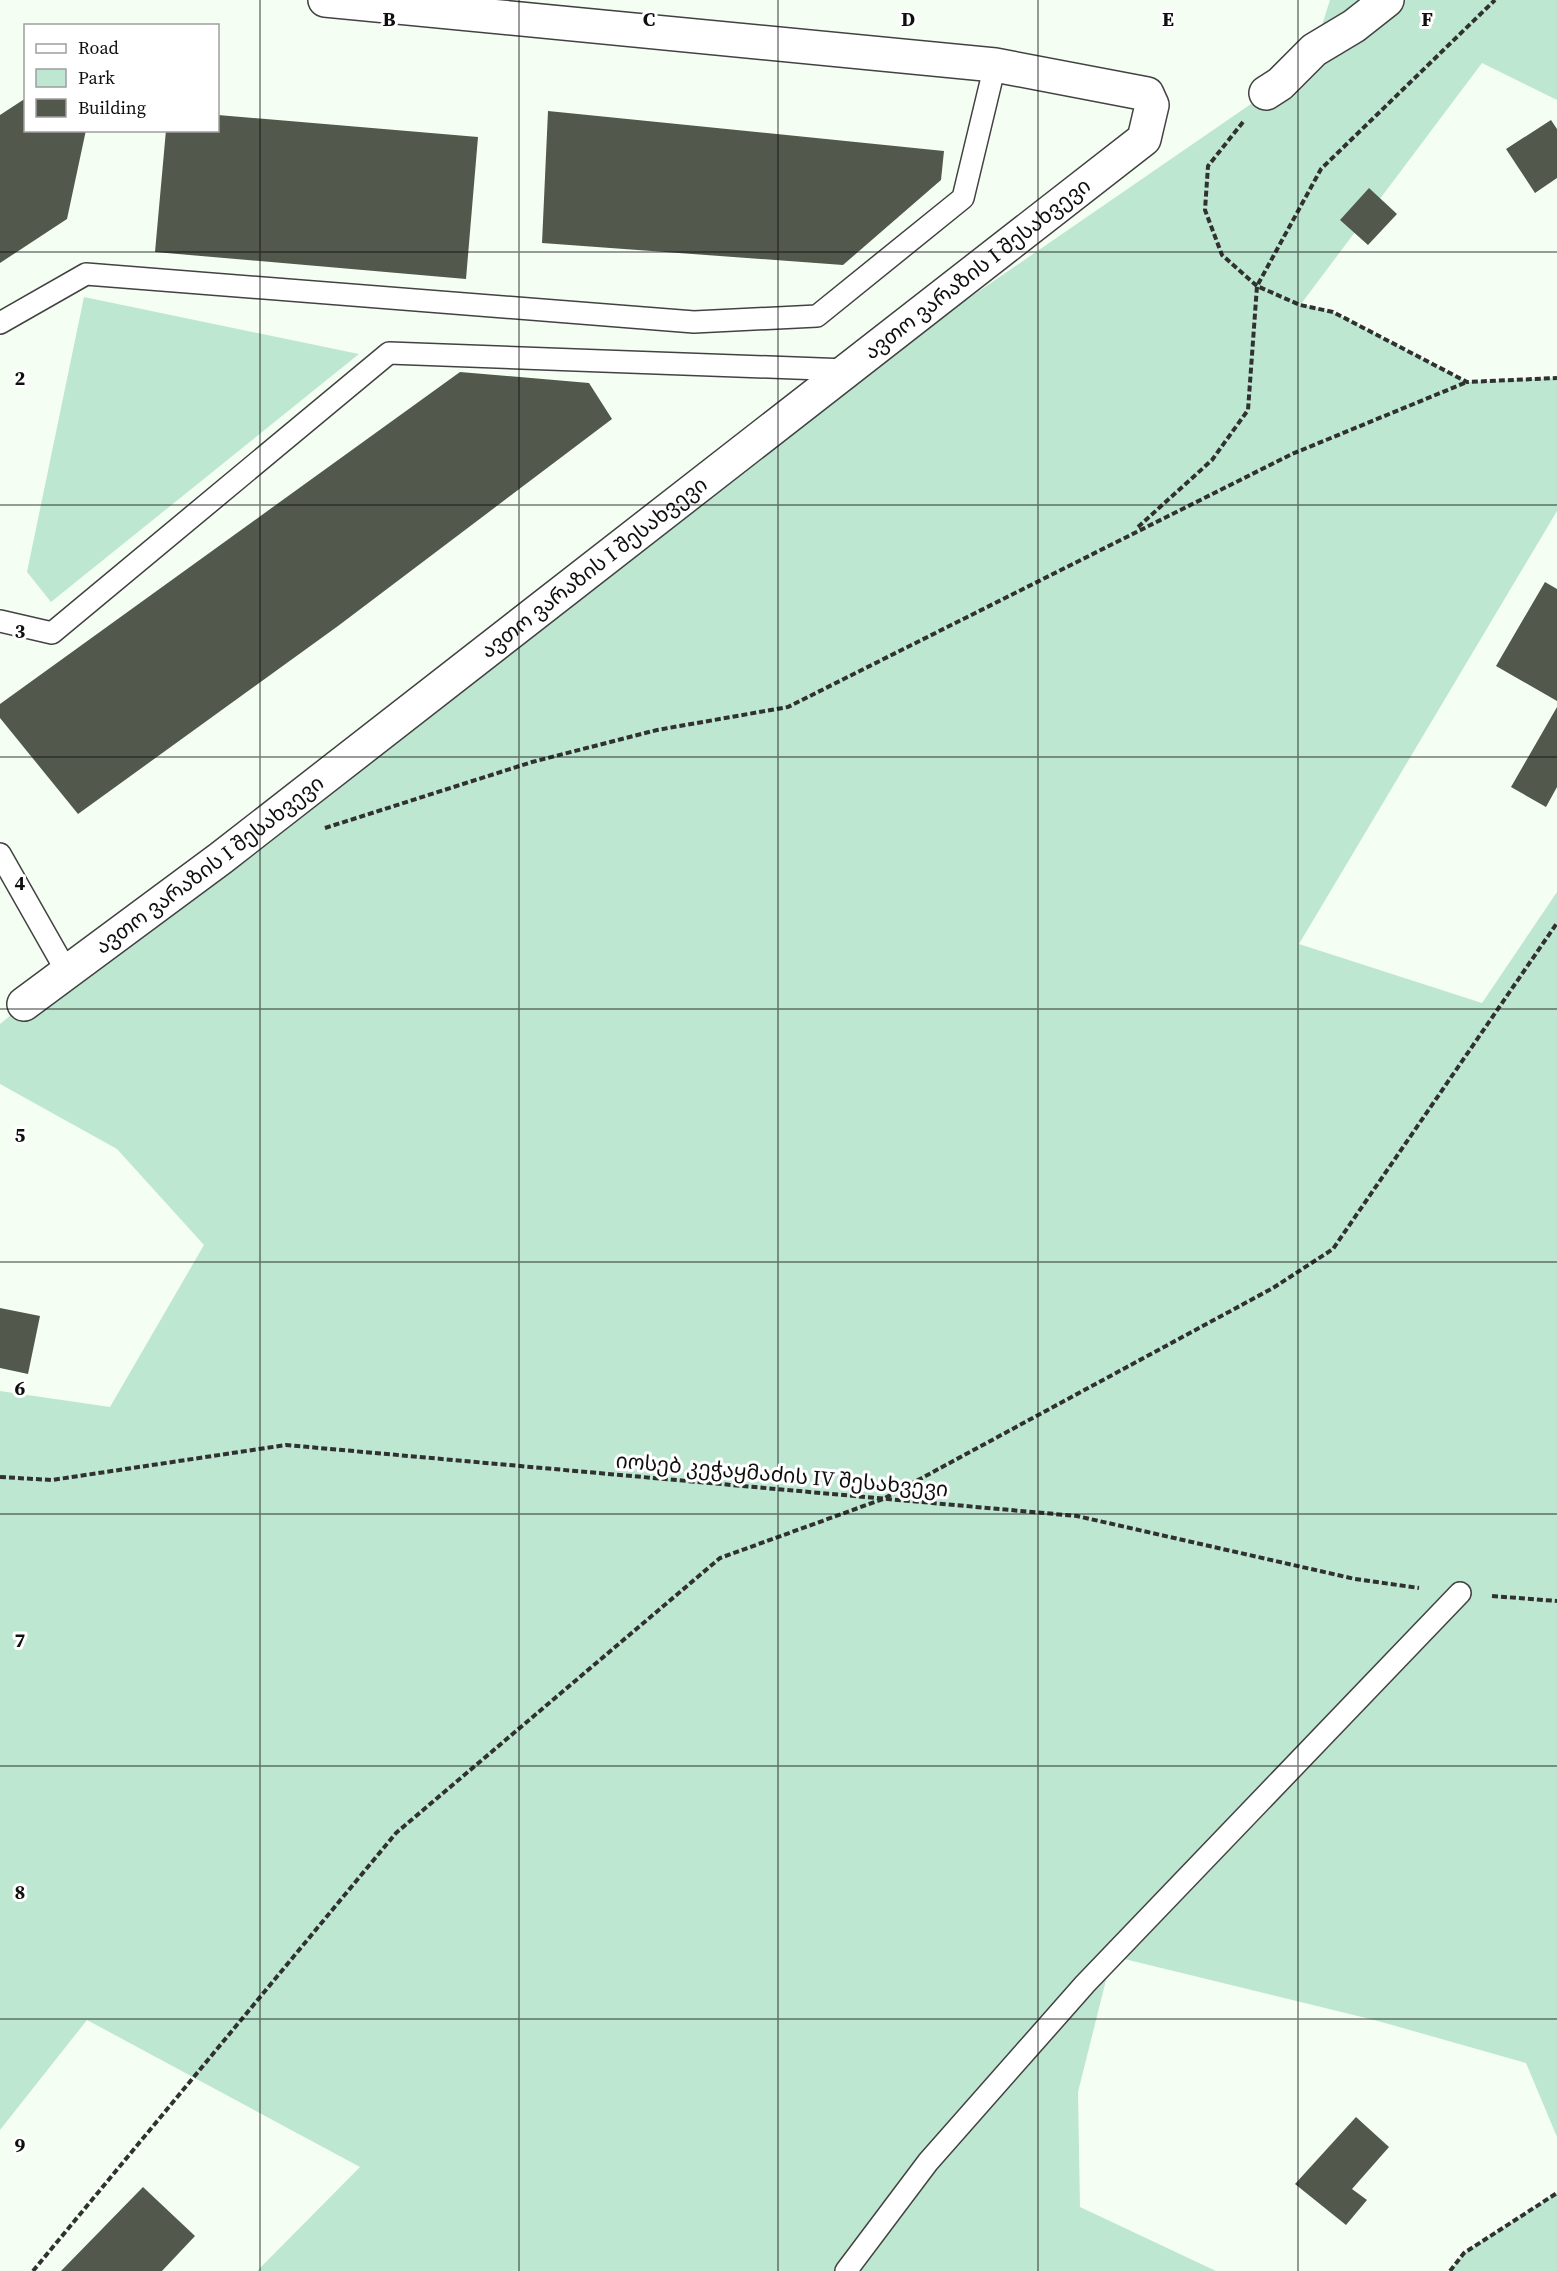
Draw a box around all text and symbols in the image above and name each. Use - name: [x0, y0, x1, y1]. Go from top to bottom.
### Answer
- text: B: [382, 5, 396, 33]
- text: C: [643, 5, 655, 33]
- text: D: [901, 5, 915, 33]
- text: E: [1162, 5, 1174, 33]
- text: F: [1421, 5, 1433, 33]
- legend: [24, 24, 219, 132]
- text: Road: [78, 35, 119, 60]
- text: Park: [78, 65, 115, 90]
- text: Building: [78, 95, 146, 120]
- street label: ავთო ვარაზის I შესახვევი: [858, 171, 1096, 366]
- text: 2: [15, 364, 26, 392]
- street label: ავთო ვარაზის I შესახვევი: [474, 470, 713, 664]
- text: 3: [15, 617, 26, 645]
- street label: ავთო ვარაზის I შესახვევი: [89, 768, 330, 960]
- text: 4: [15, 869, 26, 897]
- text: 5: [15, 1121, 26, 1149]
- text: 6: [15, 1374, 26, 1402]
- street label: იოსებ კეჭაყმაძის IV შესახვევი: [615, 1446, 950, 1503]
- text: 7: [15, 1626, 26, 1654]
- text: 8: [15, 1878, 25, 1906]
- text: 9: [15, 2131, 26, 2159]

